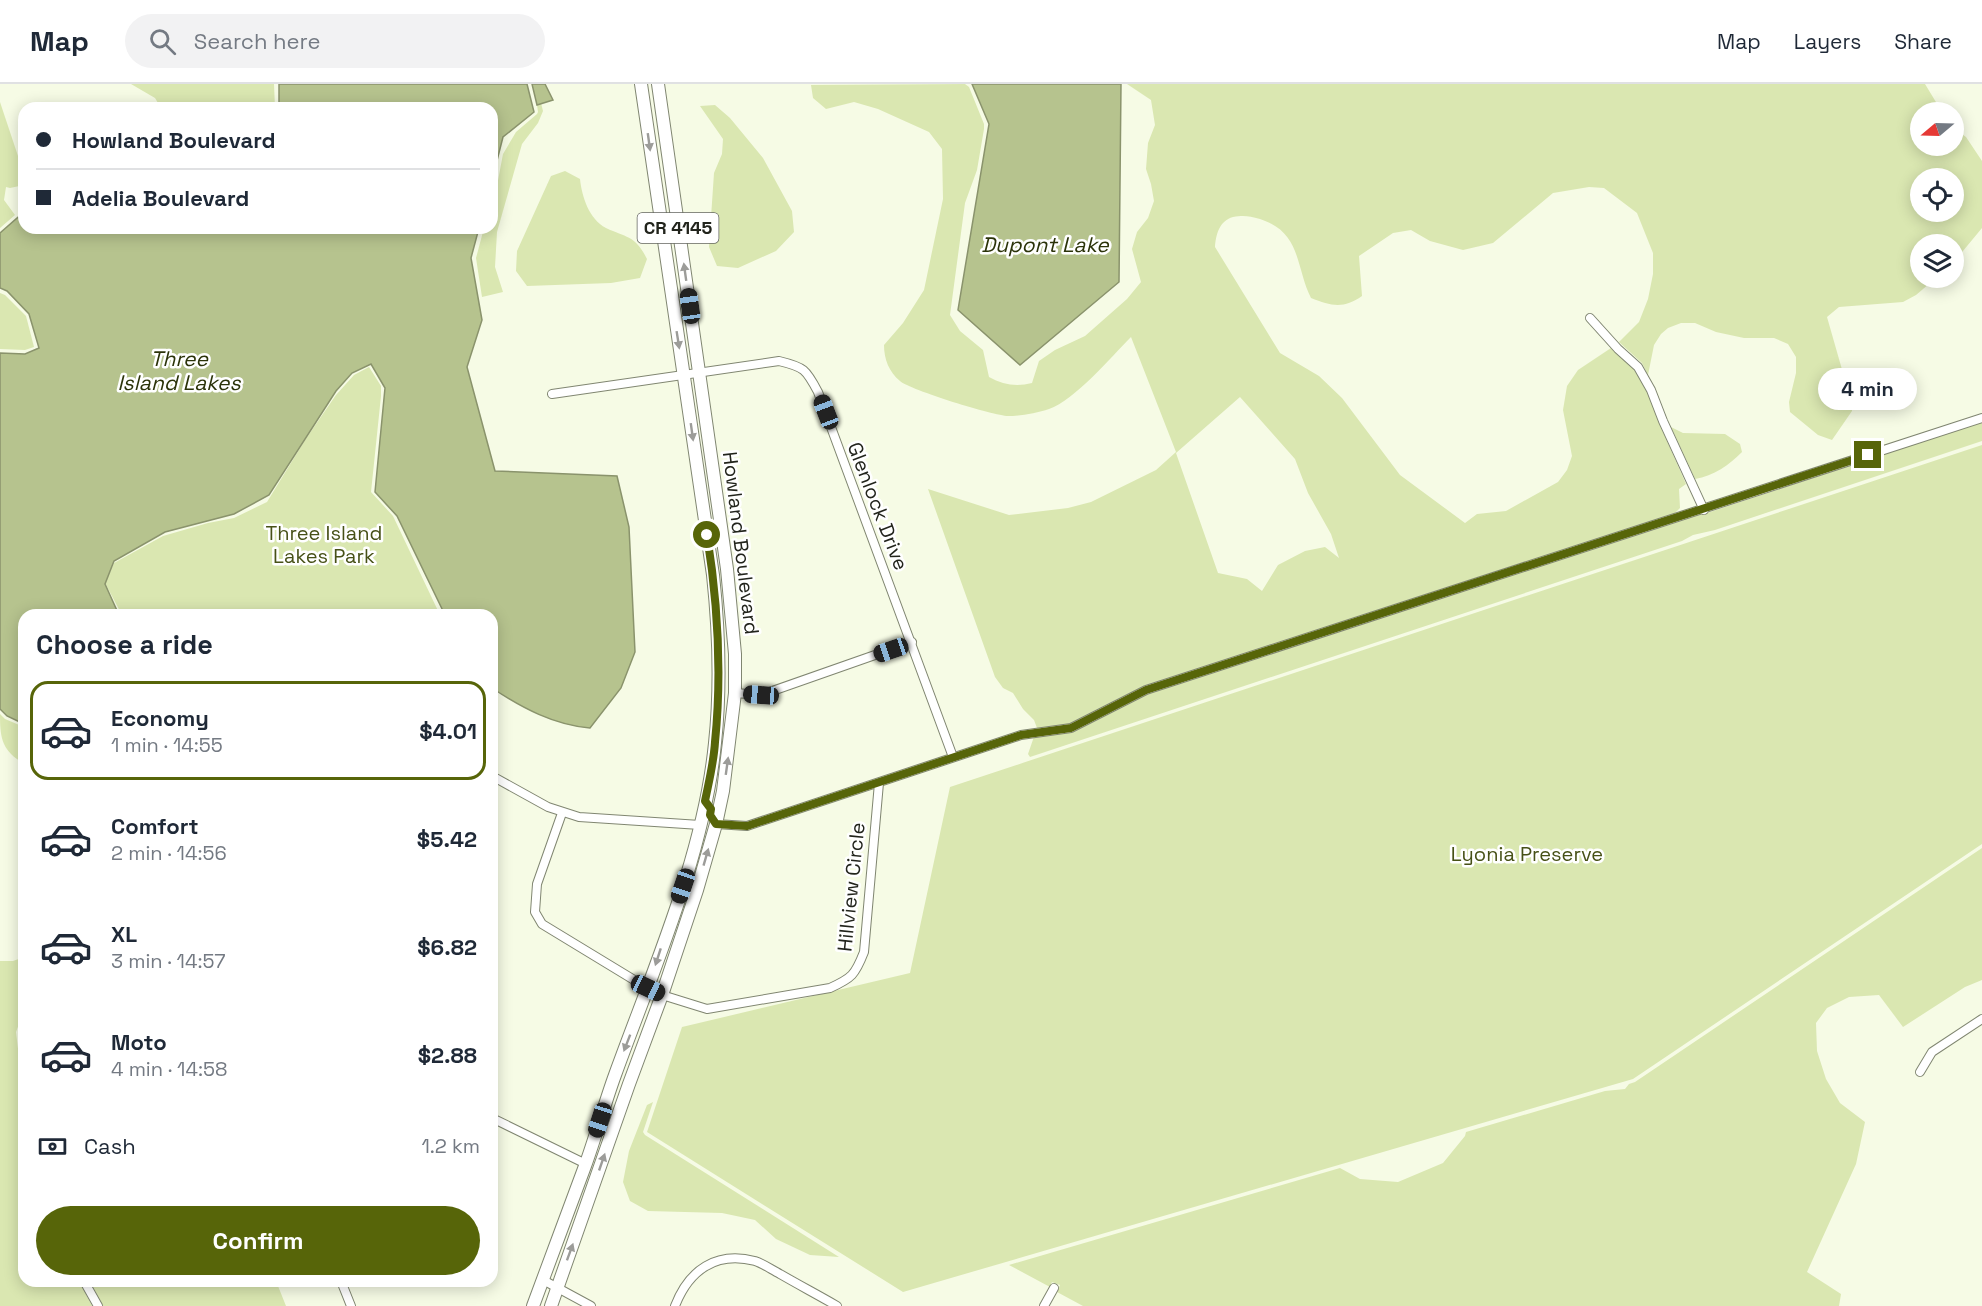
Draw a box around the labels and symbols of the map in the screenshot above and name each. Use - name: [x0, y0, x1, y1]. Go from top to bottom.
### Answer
- north arrow: [1910, 102, 1964, 156]
- one-way arrow: [644, 133, 653, 152]
- road number: CR 4145: [638, 213, 718, 243]
- water label: Dupont Lake: [981, 231, 1110, 258]
- one-way arrow: [680, 263, 689, 282]
- car: [679, 287, 701, 325]
- one-way arrow: [674, 331, 683, 350]
- water label: Three Island Lakes: [118, 345, 241, 396]
- callout: 4 min: [1818, 368, 1918, 410]
- car: [811, 392, 841, 432]
- one-way arrow: [687, 422, 696, 441]
- street label: Glenlock Drive: [842, 438, 914, 574]
- route end: [1854, 441, 1881, 468]
- street label: Howland Boulevard: [717, 450, 765, 636]
- park label: Three Island Lakes Park: [266, 520, 382, 569]
- route start: [693, 521, 720, 548]
- car: [871, 636, 911, 664]
- car: [742, 685, 780, 705]
- one-way arrow: [723, 757, 732, 776]
- street label: Hillview Circle: [831, 821, 871, 953]
- park label: Lyonia Preserve: [1451, 841, 1603, 867]
- one-way arrow: [702, 848, 712, 866]
- car: [669, 866, 697, 906]
- one-way arrow: [653, 948, 663, 966]
- car: [628, 972, 668, 1004]
- one-way arrow: [622, 1034, 631, 1052]
- car: [586, 1100, 614, 1140]
- one-way arrow: [598, 1152, 607, 1170]
- one-way arrow: [566, 1243, 575, 1261]

